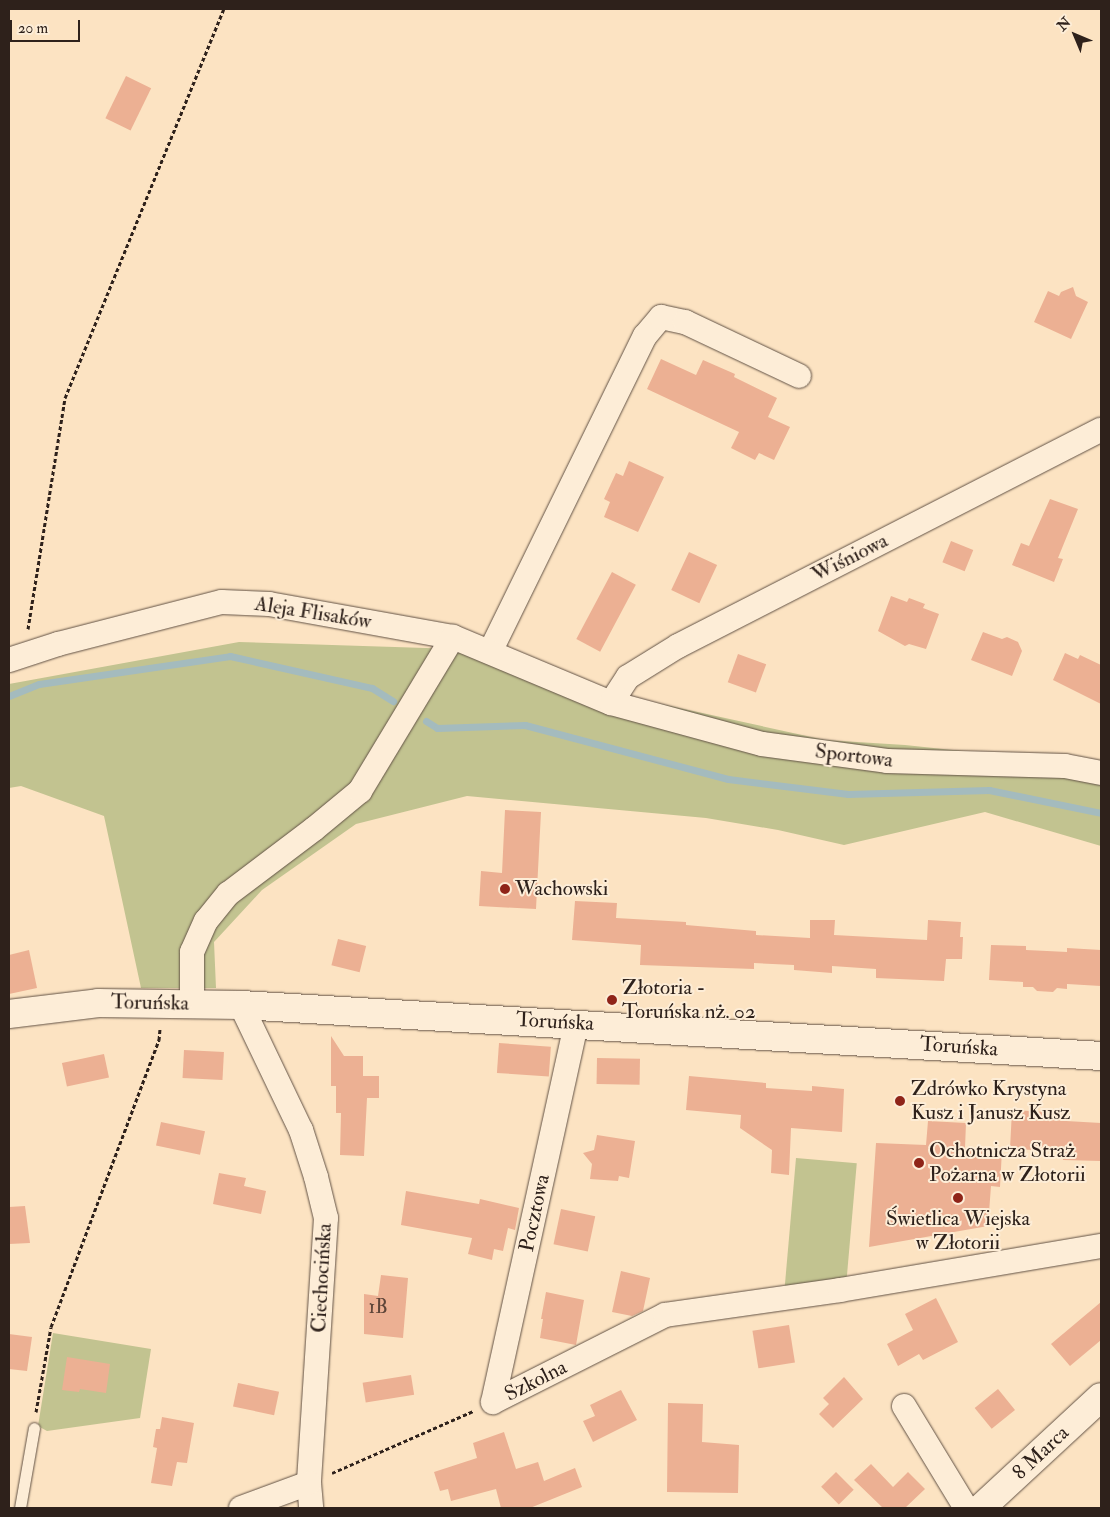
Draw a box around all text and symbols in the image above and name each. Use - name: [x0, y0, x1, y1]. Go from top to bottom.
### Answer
- scale bar: [12, 10, 82, 42]
- north arrow: [1050, 10, 1100, 60]
- text: N: [1054, 14, 1074, 34]
- text: 20 m: [18, 19, 48, 38]
- street label: Wiśniowa: [808, 528, 892, 588]
- street label: Aleja Flisaków: [253, 591, 373, 635]
- street label: Sportowa: [814, 739, 894, 773]
- place label: Wachowski: [515, 876, 608, 902]
- marker: Wachowski: [499, 883, 511, 895]
- place label: Złotoria - Toruńska nż. 02: [622, 975, 756, 1025]
- street label: Toruńska: [111, 990, 189, 1016]
- marker: Złotoria - Toruńska nż. 02: [606, 994, 618, 1006]
- street label: Toruńska: [515, 1007, 595, 1037]
- street label: Toruńska: [919, 1032, 999, 1062]
- place label: Zdrówko Krystyna Kusz i Janusz Kusz: [911, 1076, 1071, 1126]
- marker: Zdrówko Krystyna Kusz i Janusz Kusz: [893, 1094, 907, 1108]
- place label: Ochotnicza Straż Pożarna w Złotorii: [929, 1138, 1086, 1188]
- marker: Ochotnicza Straż Pożarna w Złotorii: [913, 1157, 925, 1169]
- street label: Pocztowa: [514, 1172, 556, 1254]
- marker: Świetlica Wiejska w Złotorii: [952, 1192, 964, 1204]
- place label: Świetlica Wiejska w Złotorii: [886, 1206, 1030, 1256]
- street label: Ciechocińska: [307, 1223, 337, 1333]
- house number: 1B: [368, 1297, 388, 1319]
- street label: Szkolna: [501, 1355, 571, 1407]
- street label: 8 Marca: [1008, 1421, 1074, 1485]

